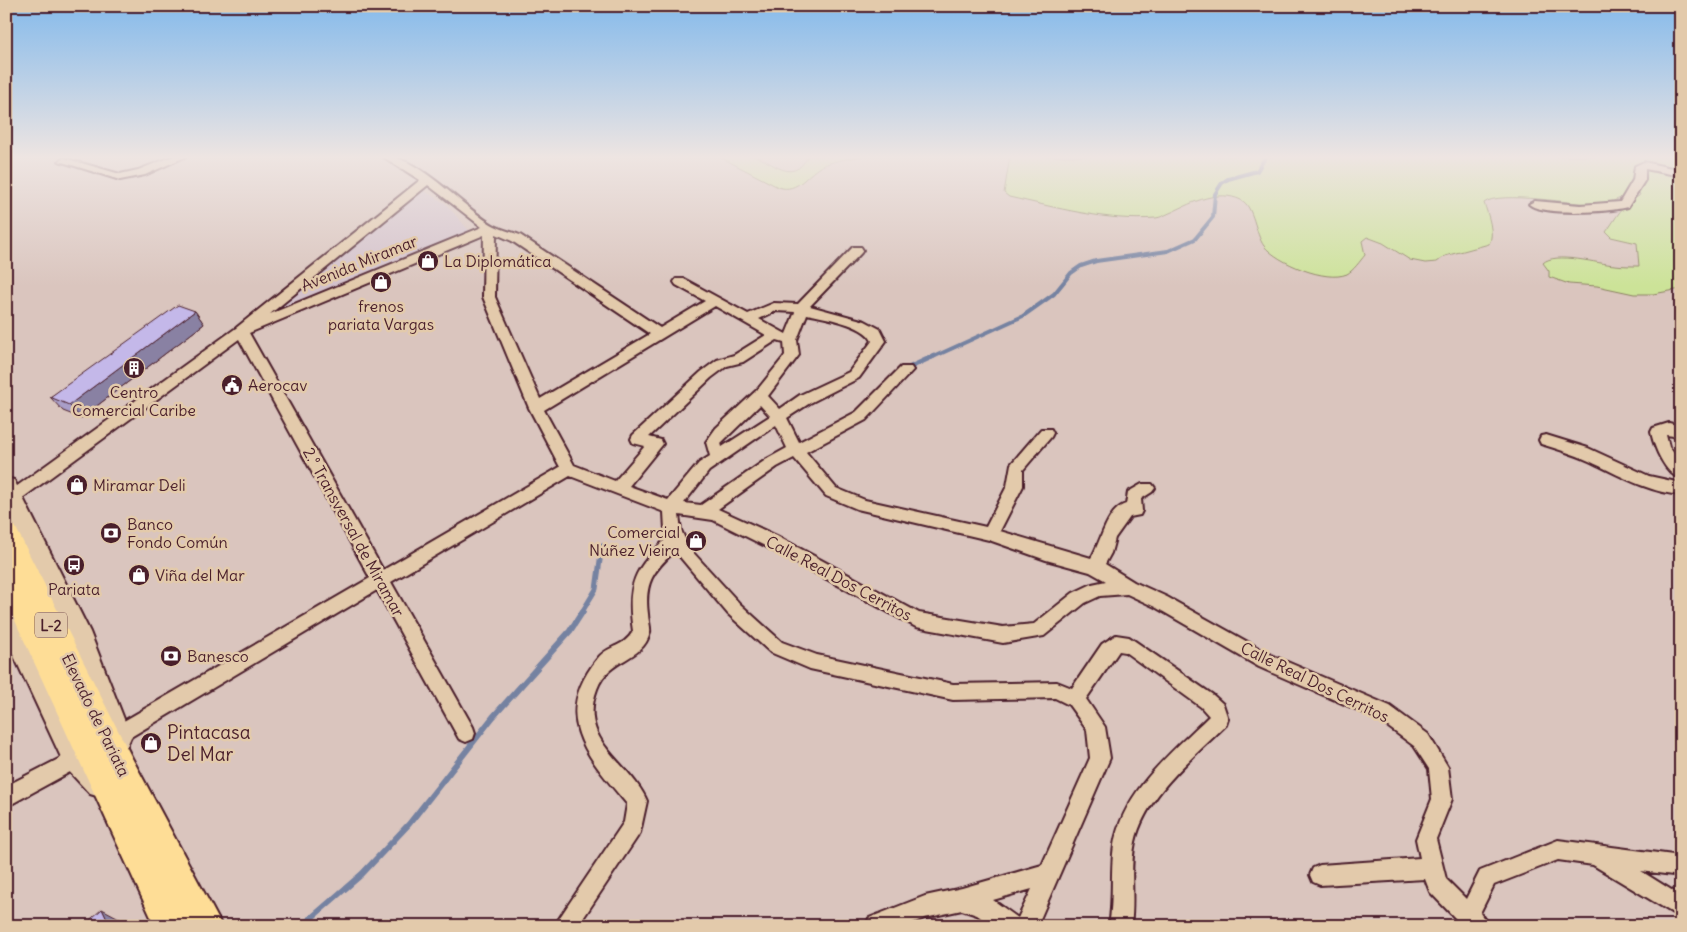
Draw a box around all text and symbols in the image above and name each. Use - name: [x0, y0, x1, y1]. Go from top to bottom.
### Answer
- street label: Avenida Miramar: [298, 230, 420, 295]
- shop icon: La Diplomática: [416, 249, 440, 273]
- place label: La Diplomática: [444, 251, 551, 271]
- shop icon: frenos pariata Vargas: [369, 270, 393, 294]
- place label: frenos pariata Vargas: [328, 296, 434, 334]
- building icon: Centro Comercial Caribe: [122, 356, 146, 380]
- public building icon: Aerocav: [220, 373, 244, 397]
- place label: Aerocav: [248, 375, 307, 395]
- place label: Centro Comercial Caribe: [72, 382, 196, 420]
- street label: 2.° Transversal de Miramar: [299, 444, 409, 621]
- shop icon: Miramar Deli: [65, 473, 89, 497]
- place label: Miramar Deli: [93, 475, 186, 495]
- place label: Banco Fondo Común: [127, 514, 228, 552]
- bank icon: Banco Fondo Común: [99, 521, 123, 545]
- place label: Comercial Núñez Vieira: [589, 522, 680, 560]
- shop icon: Comercial Núñez Vieira: [684, 529, 708, 553]
- street label: Calle Real Dos Cerritos: [763, 531, 915, 625]
- bus stop icon: Pariata: [62, 553, 86, 577]
- shop icon: Viña del Mar: [127, 563, 151, 587]
- place label: Viña del Mar: [155, 565, 245, 585]
- place label: Pariata: [48, 579, 100, 599]
- road number: L-2: [35, 612, 67, 638]
- street label: Calle Real Dos Cerritos: [1238, 637, 1392, 727]
- bank icon: Banesco: [159, 644, 183, 668]
- place label: Banesco: [187, 646, 249, 666]
- street label: Elevado de Pariata: [58, 650, 134, 780]
- place label: Pintacasa Del Mar: [167, 720, 251, 766]
- shop icon: Pintacasa Del Mar: [139, 731, 163, 755]

